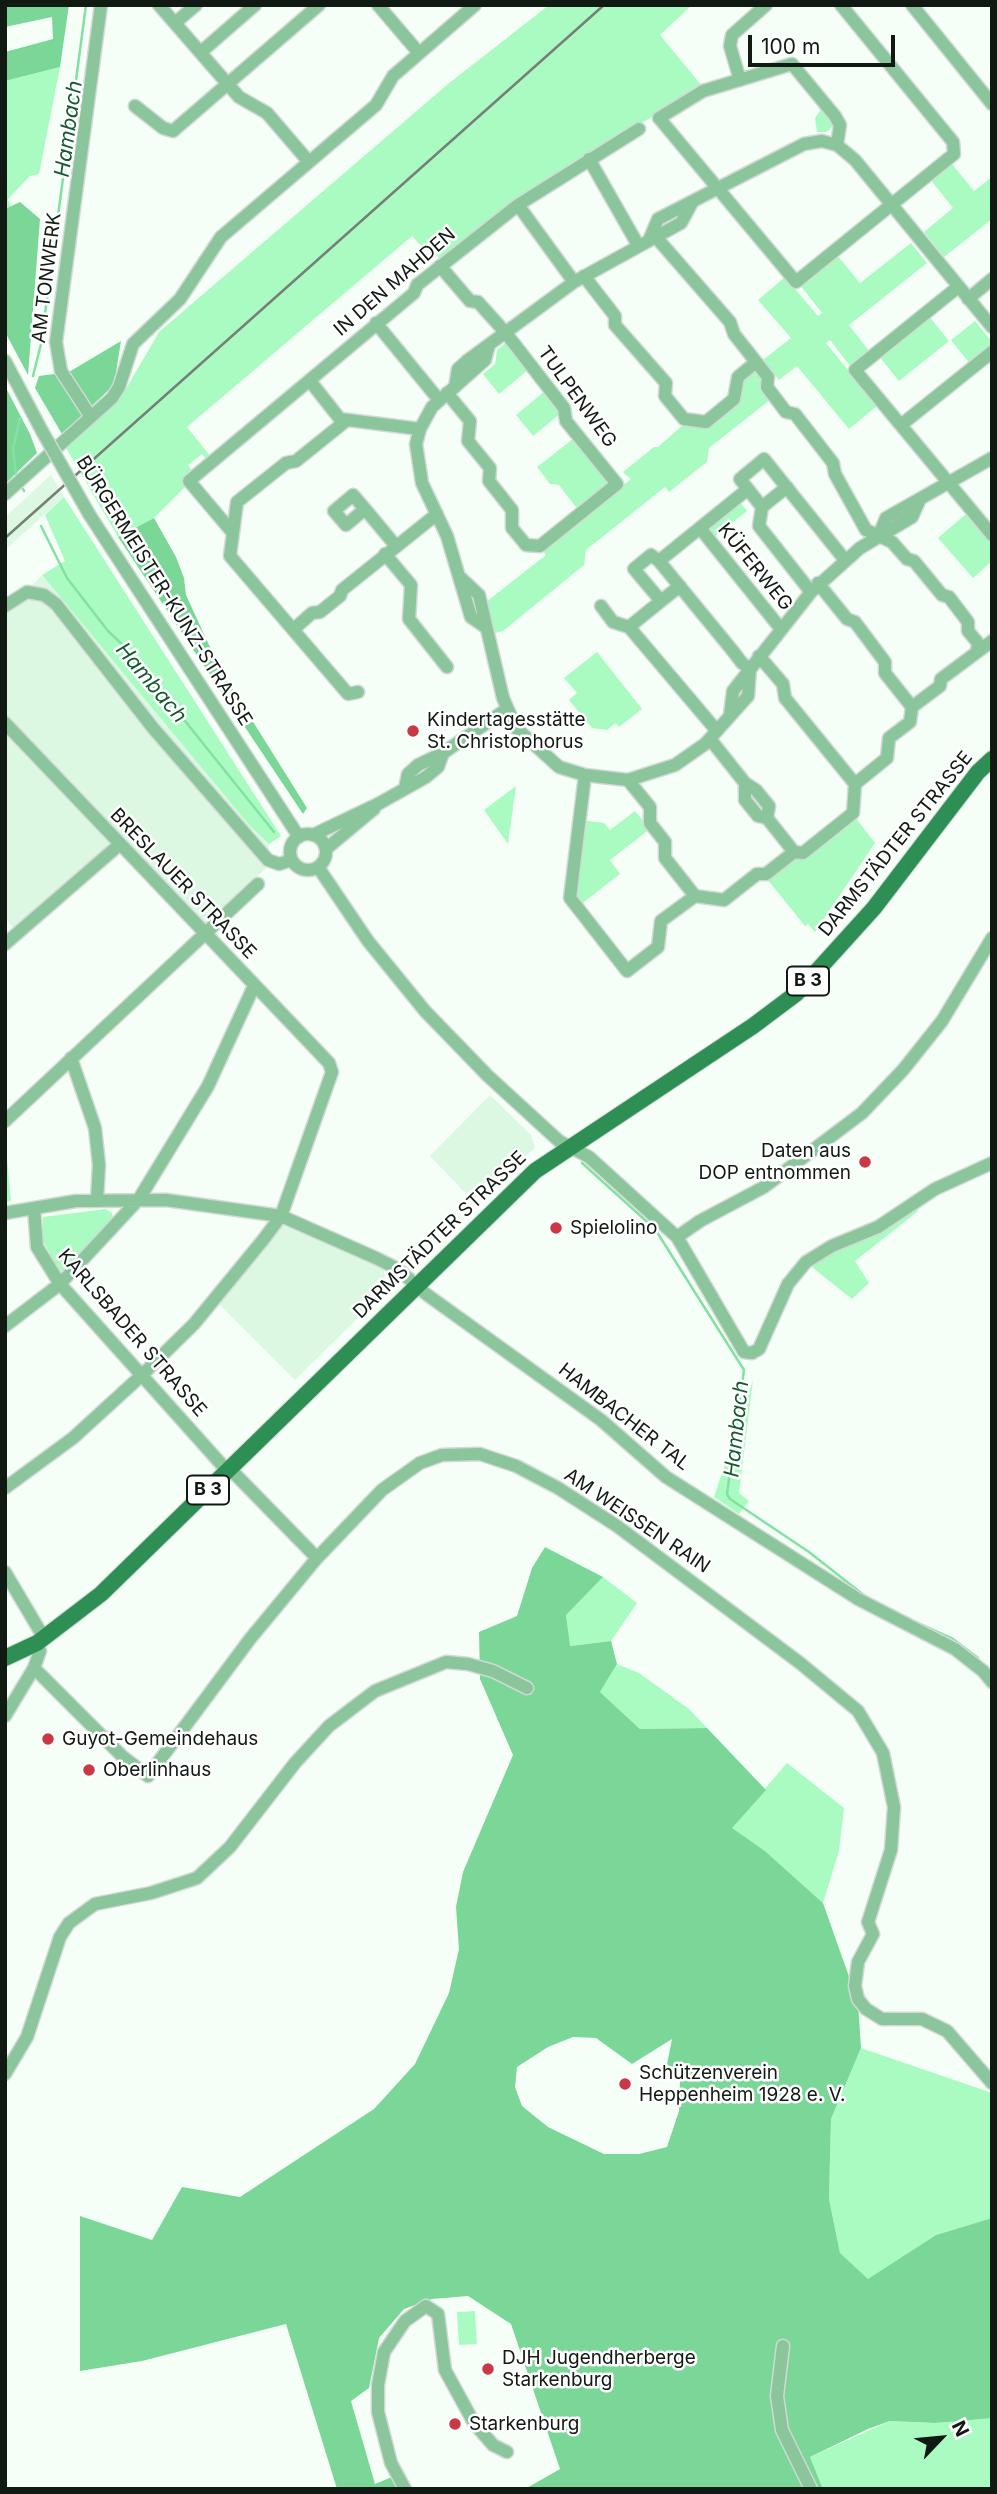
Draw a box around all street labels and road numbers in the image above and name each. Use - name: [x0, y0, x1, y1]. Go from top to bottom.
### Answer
- street label: AM TONWERK: [28, 211, 66, 345]
- street label: IN DEN MAHDEN: [330, 223, 460, 341]
- street label: TULPENWEG: [533, 342, 621, 452]
- street label: BÜRGERMEISTER-KUNZ-STRASSE: [71, 452, 257, 730]
- street label: KÜFERWEG: [713, 519, 797, 615]
- street label: DARMSTÄDTER STRASSE: [814, 747, 978, 941]
- street label: BRESLAUER STRASSE: [105, 804, 261, 964]
- road number: B 3: [787, 966, 829, 996]
- street label: DARMSTÄDTER STRASSE: [349, 1146, 531, 1324]
- street label: KARLSBADER STRASSE: [53, 1244, 211, 1422]
- street label: HAMBACHER TAL: [554, 1359, 694, 1475]
- street label: AM WEISSEN RAIN: [560, 1464, 714, 1578]
- road number: B 3: [187, 1476, 229, 1504]

